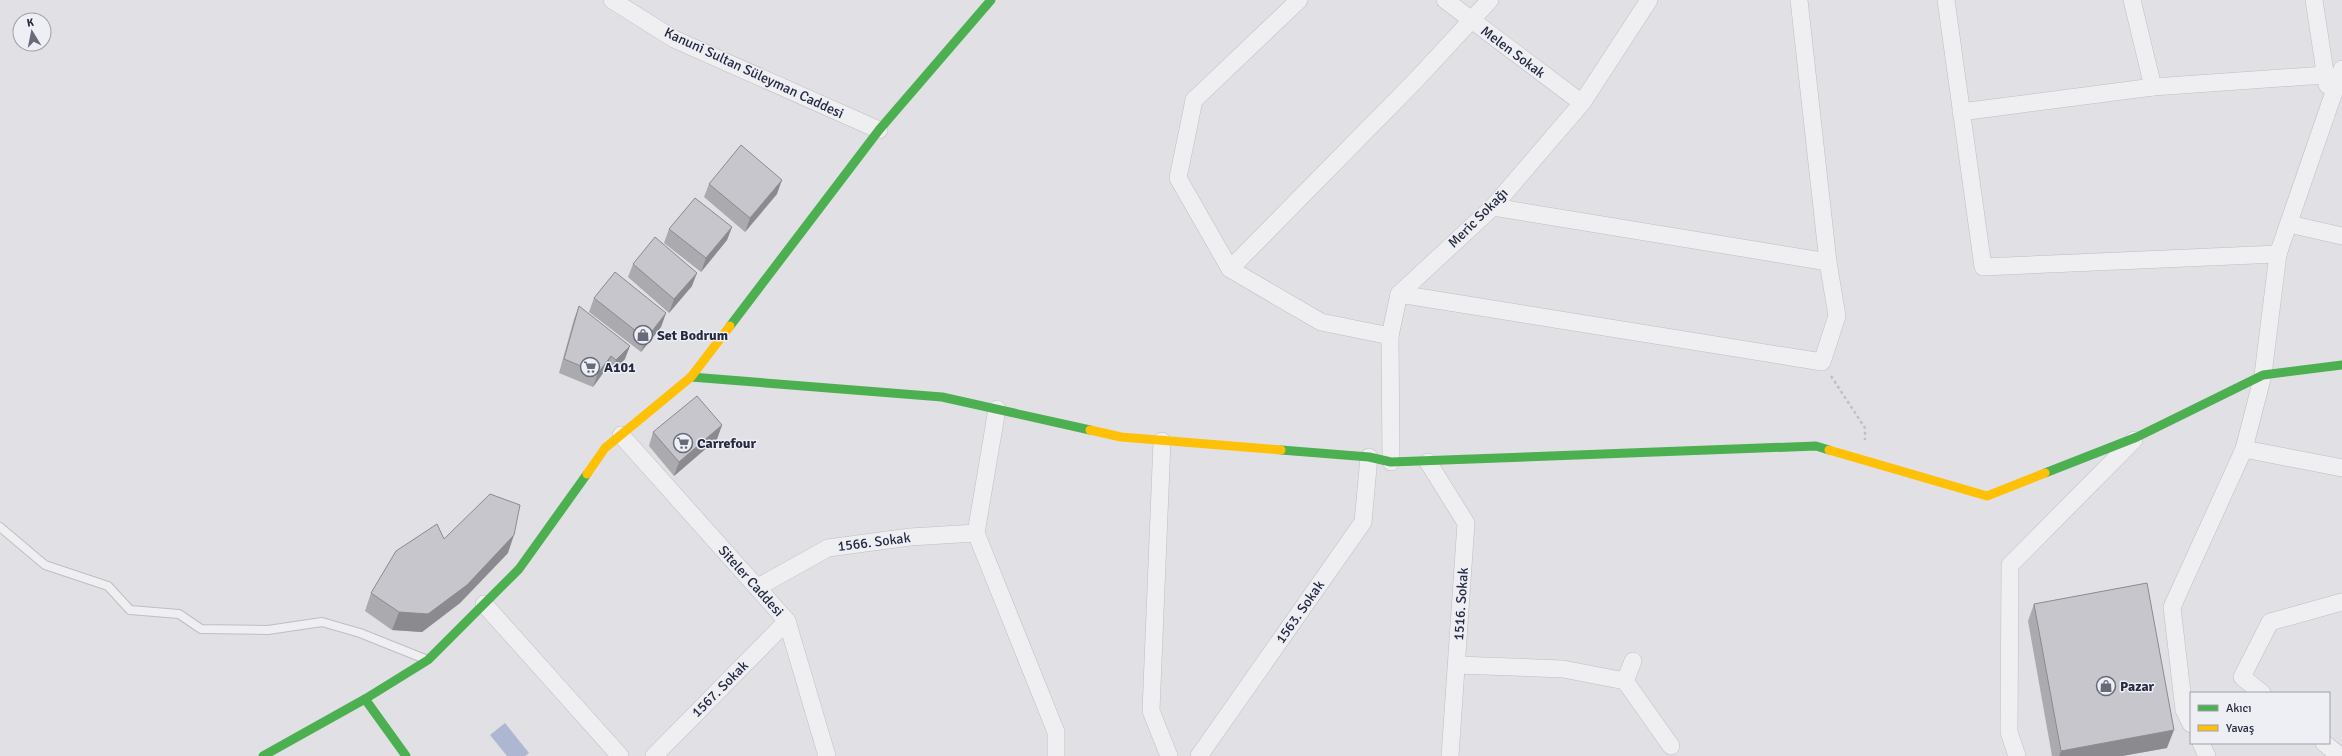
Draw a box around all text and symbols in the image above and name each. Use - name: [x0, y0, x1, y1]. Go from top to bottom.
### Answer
- north arrow: [12, 12, 52, 52]
- text: K: [26, 16, 35, 30]
- street label: Melen Sokak: [1477, 22, 1549, 82]
- street label: Kanuni Sultan Süleyman Caddesi: [661, 24, 847, 122]
- street label: Meric Sokağı: [1445, 185, 1511, 251]
- shop icon: Set Bodrum: [632, 324, 654, 346]
- place label: Set Bodrum: [657, 327, 728, 344]
- supermarket icon: A101: [579, 356, 601, 378]
- place label: A101: [604, 359, 636, 376]
- supermarket icon: Carrefour: [672, 432, 694, 454]
- place label: Carrefour: [697, 435, 757, 452]
- street label: 1566. Sokak: [837, 529, 911, 555]
- street label: Siteler Caddesi: [715, 542, 787, 620]
- street label: 1516. Sokak: [1450, 567, 1472, 641]
- street label: 1563. Sokak: [1272, 577, 1328, 647]
- street label: 1567. Sokak: [688, 657, 752, 721]
- shop icon: Pazar: [2095, 675, 2117, 697]
- place label: Pazar: [2120, 678, 2155, 695]
- legend: [2190, 692, 2330, 744]
- text: Akıcı: [2226, 701, 2252, 716]
- text: Yavaş: [2226, 721, 2254, 736]

